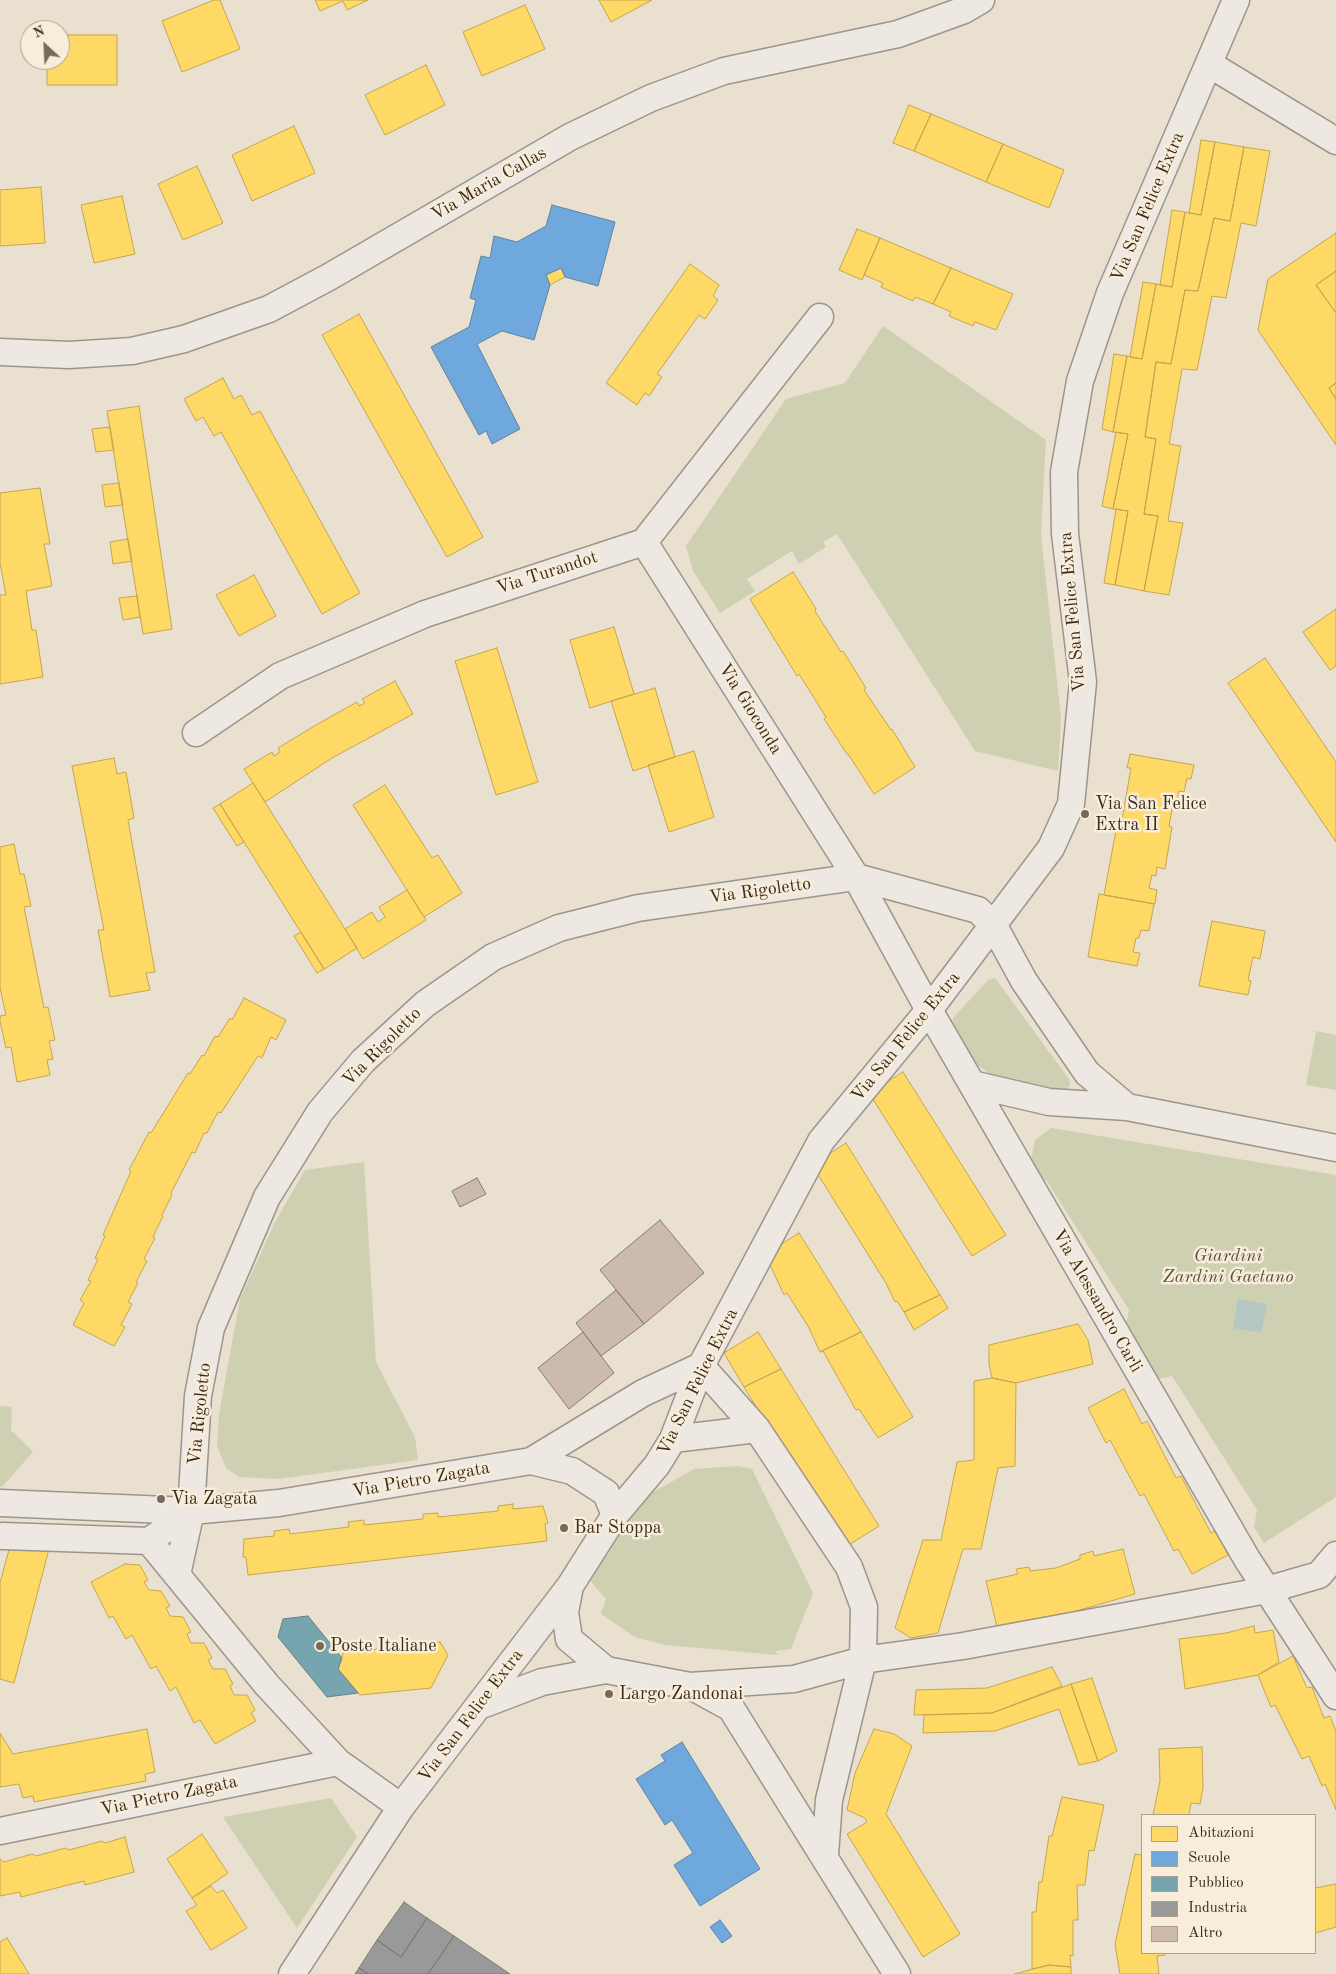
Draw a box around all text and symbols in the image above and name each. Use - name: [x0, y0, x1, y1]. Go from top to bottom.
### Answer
- north arrow: [20, 20, 70, 70]
- text: N: [31, 24, 47, 41]
- street label: Via San Felice Extra: [1107, 129, 1189, 285]
- street label: Via Maria Callas: [428, 142, 550, 226]
- street label: Via San Felice Extra: [1055, 531, 1091, 693]
- street label: Via Turandot: [494, 547, 600, 599]
- street label: Via Gioconda: [713, 659, 787, 759]
- place label: Via San Felice Extra II: [1095, 793, 1207, 836]
- marker: Via San Felice Extra II: [1079, 808, 1091, 820]
- street label: Via Rigoletto: [708, 873, 812, 909]
- street label: Via San Felice Extra: [847, 968, 965, 1106]
- street label: Via Rigoletto: [338, 1003, 426, 1091]
- street label: Via Alessandro Carli: [1047, 1226, 1147, 1376]
- park label: Giardini Zardini Gaetano: [1163, 1245, 1293, 1288]
- street label: Via San Felice Extra: [653, 1305, 743, 1459]
- street label: Via Rigoletto: [184, 1362, 216, 1466]
- street label: Via Pietro Zagata: [351, 1457, 491, 1503]
- place label: Via Zagata: [171, 1488, 257, 1510]
- marker: Via Zagata: [155, 1493, 167, 1505]
- place label: Bar Stoppa: [574, 1517, 662, 1539]
- marker: Bar Stoppa: [558, 1522, 570, 1534]
- place label: Poste Italiane: [330, 1635, 437, 1657]
- marker: Poste Italiane: [314, 1640, 326, 1652]
- street label: Via San Felice Extra: [414, 1645, 528, 1787]
- place label: Largo Zandonai: [619, 1683, 743, 1705]
- marker: Largo Zandonai: [603, 1688, 615, 1700]
- street label: Via Pietro Zagata: [99, 1771, 239, 1821]
- legend: [1141, 1814, 1316, 1954]
- text: Abitazioni: [1188, 1826, 1254, 1841]
- text: Scuole: [1188, 1851, 1230, 1866]
- text: Pubblico: [1188, 1876, 1244, 1891]
- text: Industria: [1188, 1901, 1247, 1916]
- text: Altro: [1188, 1926, 1222, 1941]

